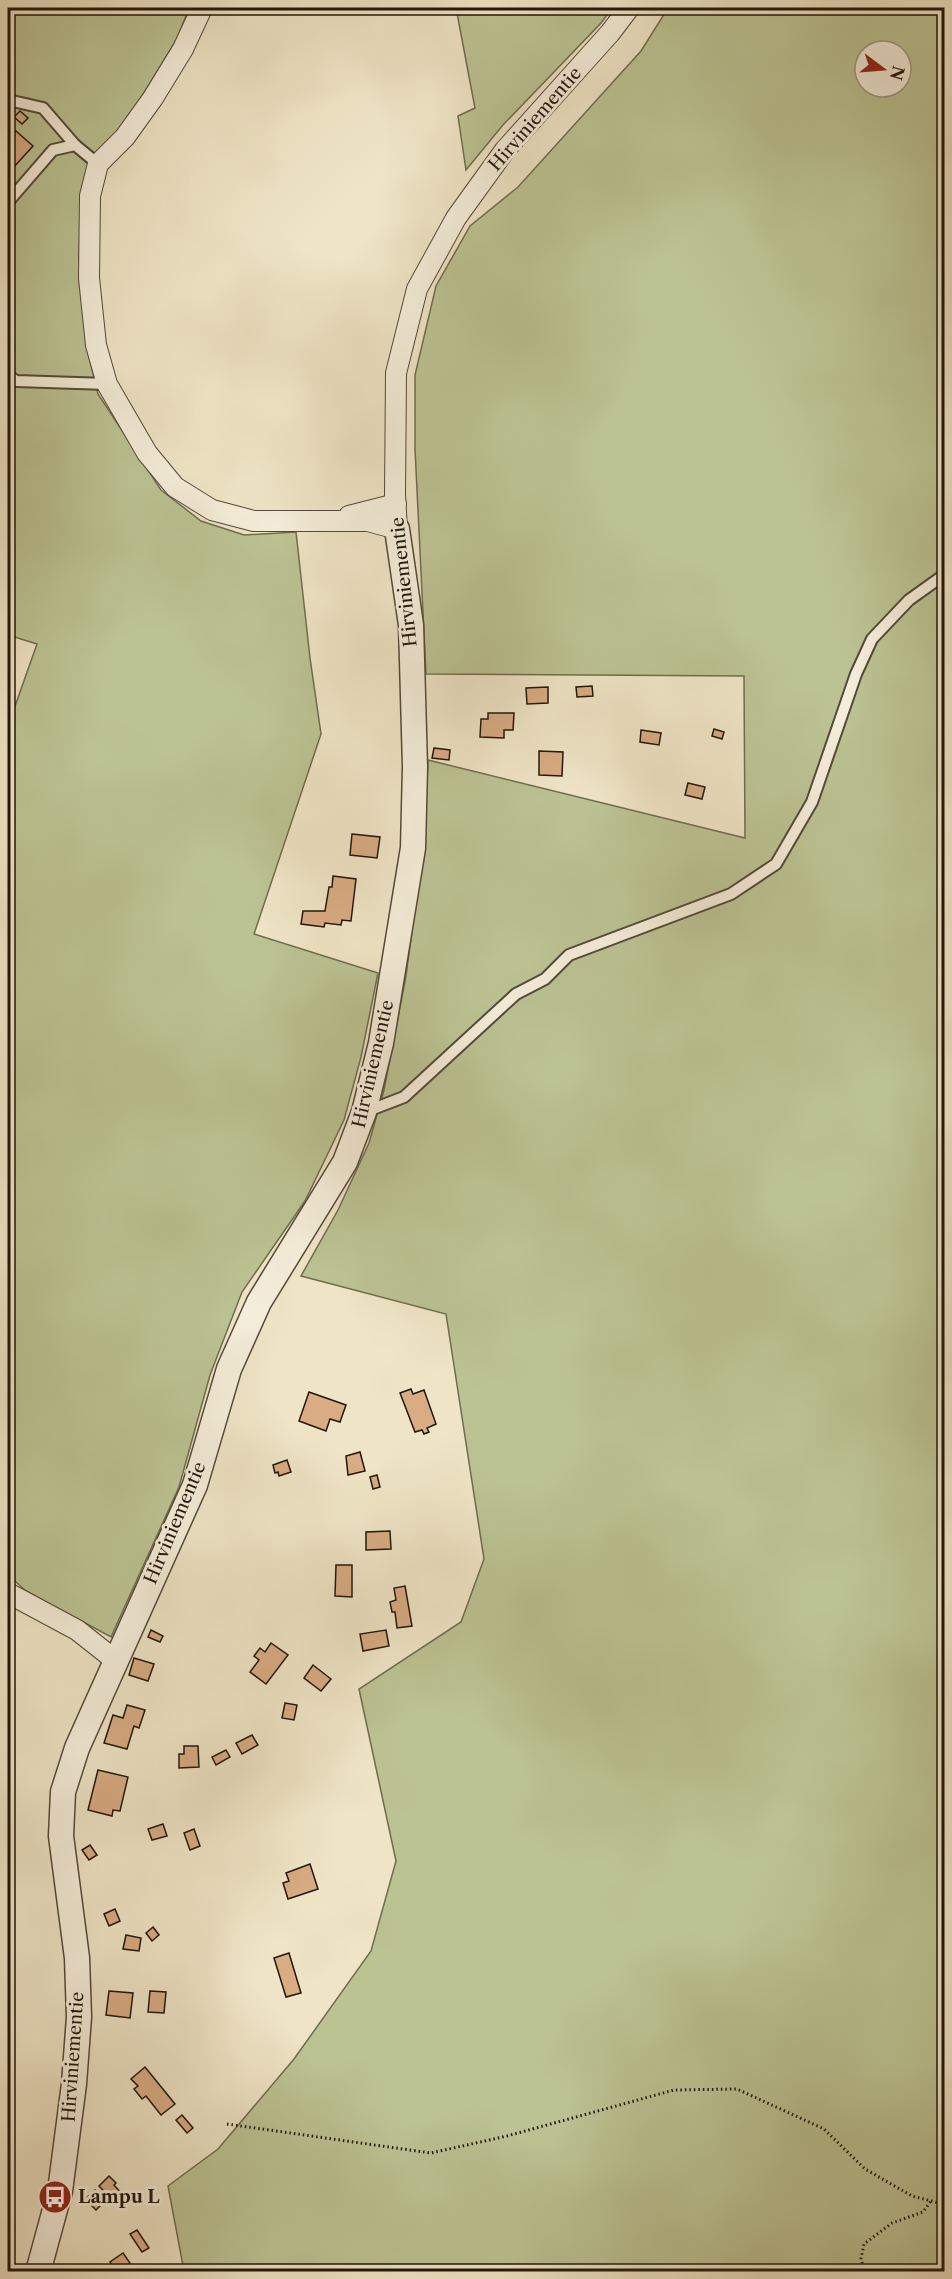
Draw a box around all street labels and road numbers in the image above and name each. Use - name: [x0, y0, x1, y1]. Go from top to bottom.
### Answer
- street label: Hirviniementie: [484, 63, 586, 175]
- street label: Hirviniementie: [386, 516, 422, 648]
- street label: Hirviniementie: [348, 998, 398, 1130]
- street label: Hirviniementie: [139, 1459, 211, 1587]
- street label: Hirviniementie: [57, 1991, 89, 2123]

